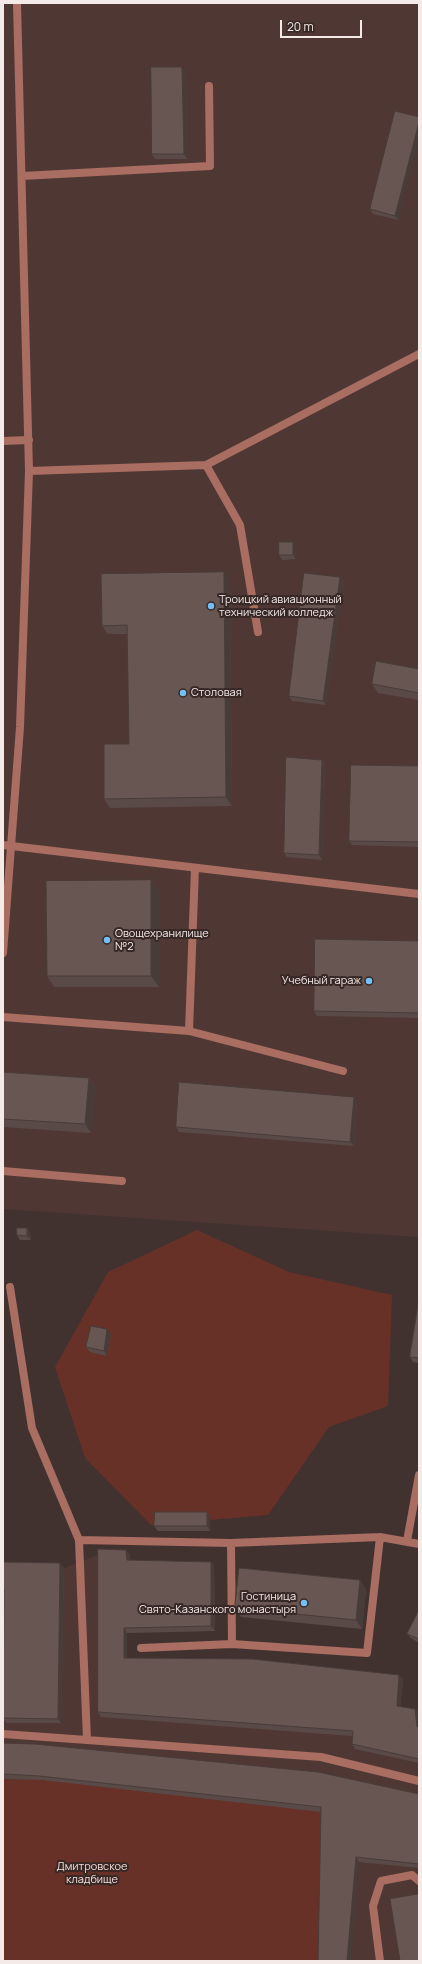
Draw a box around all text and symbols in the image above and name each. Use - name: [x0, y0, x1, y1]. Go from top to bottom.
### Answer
- scale bar: [282, 12, 364, 38]
- text: 20 m: [287, 18, 314, 35]
- place label: Троицкий авиационный технический колледж: [219, 593, 342, 619]
- marker: Троицкий авиационный технический колледж: [206, 601, 216, 611]
- place label: Столовая: [191, 686, 242, 700]
- marker: Столовая: [178, 688, 188, 698]
- place label: Овощехранилище №2: [115, 927, 209, 953]
- marker: Овощехранилище №2: [102, 935, 112, 945]
- place label: Учебный гараж: [282, 974, 361, 988]
- marker: Учебный гараж: [364, 976, 374, 986]
- place label: Гостиница Свято-Казанского монастыря: [139, 1590, 296, 1616]
- marker: Гостиница Свято-Казанского монастыря: [299, 1598, 309, 1608]
- park label: Дмитровское кладбище: [57, 1860, 127, 1886]

